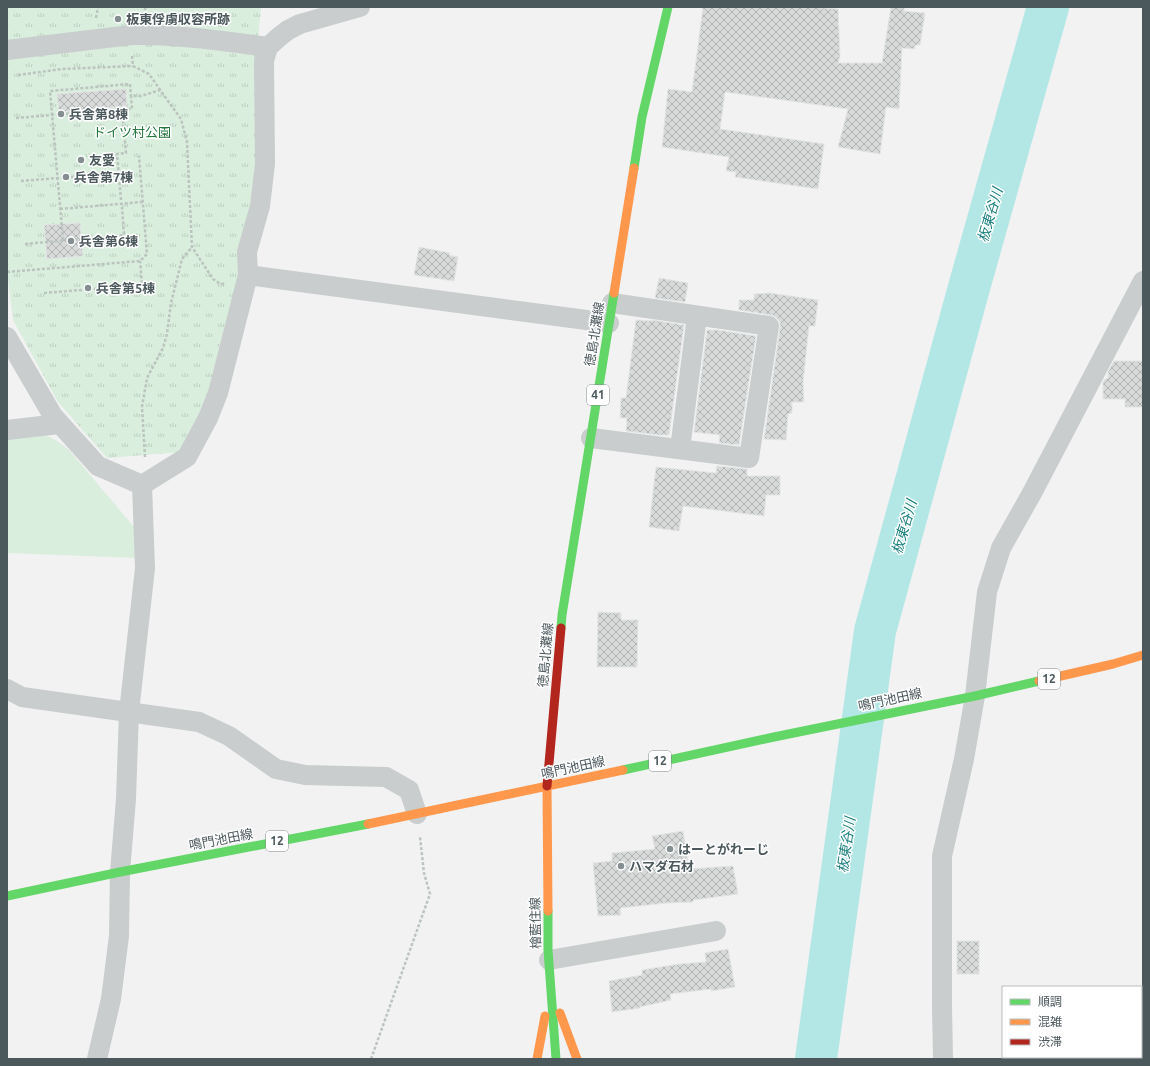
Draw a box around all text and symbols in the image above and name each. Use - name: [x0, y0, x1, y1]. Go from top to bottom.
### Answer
- place label: 板東俘虜収容所跡: [126, 12, 230, 26]
- marker: 板東俘虜収容所跡: [113, 14, 123, 24]
- place label: 兵舎第8棟: [69, 107, 128, 121]
- marker: 兵舎第8棟: [56, 109, 66, 119]
- park label: ドイツ村公園: [93, 125, 171, 139]
- place label: 友愛: [89, 153, 115, 167]
- marker: 友愛: [76, 155, 86, 165]
- place label: 兵舎第7棟: [74, 170, 133, 184]
- marker: 兵舎第7棟: [61, 172, 71, 182]
- water label: 板東谷川: [975, 184, 1006, 244]
- place label: 兵舎第6棟: [79, 234, 138, 248]
- marker: 兵舎第6棟: [66, 236, 76, 246]
- place label: 兵舎第5棟: [96, 281, 155, 295]
- marker: 兵舎第5棟: [83, 283, 93, 293]
- street label: 徳島北灘線: [582, 301, 606, 367]
- road number: 41: [587, 385, 609, 405]
- water label: 板東谷川: [889, 496, 920, 556]
- street label: 徳島北灘線: [535, 622, 555, 688]
- road number: 12: [1038, 669, 1060, 689]
- street label: 鳴門池田線: [857, 685, 923, 713]
- road number: 12: [649, 751, 671, 771]
- street label: 鳴門池田線: [540, 753, 606, 781]
- water label: 板東谷川: [834, 814, 858, 874]
- street label: 鳴門池田線: [188, 826, 254, 852]
- road number: 12: [266, 831, 288, 851]
- place label: はーとがれーじ: [678, 842, 769, 856]
- marker: はーとがれーじ: [665, 844, 675, 854]
- place label: ハマダ石材: [629, 859, 694, 873]
- marker: ハマダ石材: [616, 861, 626, 871]
- street label: 檜藍住線: [528, 897, 542, 949]
- legend: [1002, 986, 1142, 1058]
- text: 順調: [1038, 995, 1062, 1008]
- text: 混雑: [1038, 1015, 1062, 1028]
- text: 渋滞: [1038, 1035, 1062, 1048]

